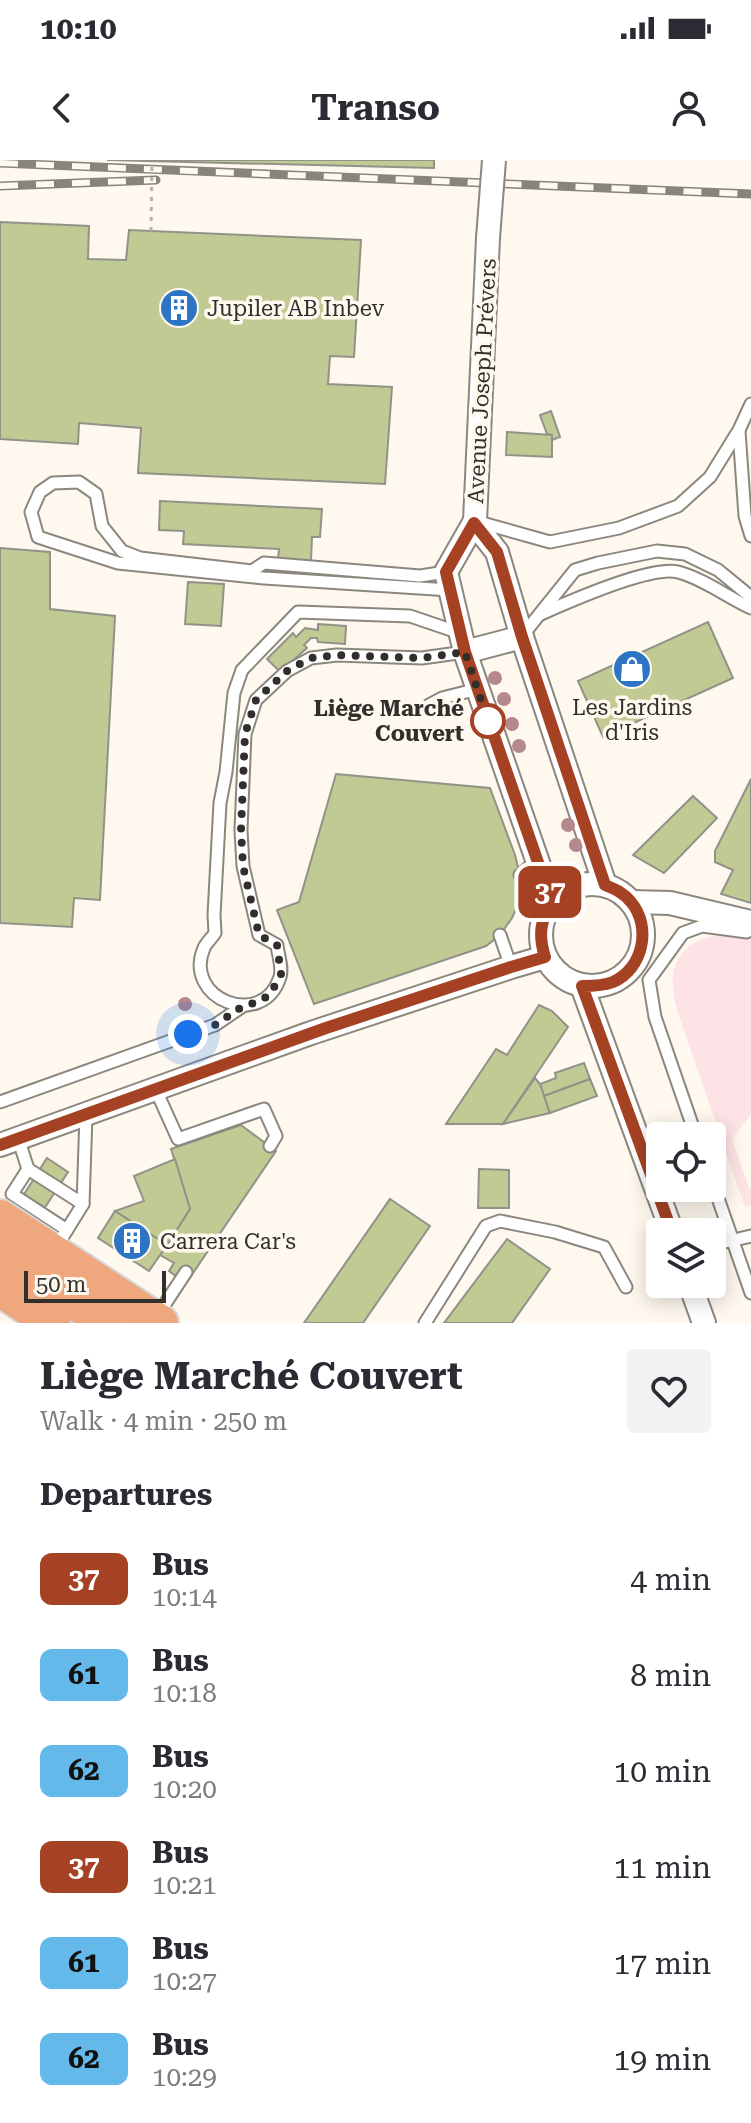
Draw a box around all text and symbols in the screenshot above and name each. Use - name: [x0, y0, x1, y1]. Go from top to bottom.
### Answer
- text: 10:10: [40, 11, 117, 46]
- icon: back: [40, 86, 84, 130]
- icon: person: [667, 86, 711, 130]
- text: Transo: [311, 87, 440, 129]
- street label: Avenue Joseph Prévers: [463, 258, 501, 504]
- building icon: Jupiler AB Inbev: [158, 287, 200, 329]
- place label: Jupiler AB Inbev: [207, 296, 385, 321]
- shop icon: Les Jardins d'Iris: [611, 648, 653, 690]
- place label: Les Jardins d'Iris: [572, 695, 692, 745]
- place label: Liège Marché Couvert: [314, 696, 464, 746]
- marker: Liège Marché Couvert: [471, 704, 505, 738]
- line badge: 37: [514, 866, 586, 918]
- text: 37: [534, 875, 566, 908]
- your location: [168, 1014, 208, 1054]
- map controls: [646, 1122, 726, 1298]
- button: locate: [646, 1122, 726, 1202]
- button: layers: [646, 1218, 726, 1298]
- building icon: Carrera Car's: [111, 1220, 153, 1262]
- place label: Carrera Car's: [160, 1229, 296, 1254]
- scale bar: [24, 1267, 166, 1303]
- text: 50 m: [36, 1272, 86, 1297]
- button: heart: [627, 1349, 711, 1433]
- text: Liège Marché Couvert: [40, 1354, 463, 1398]
- text: Walk · 4 min · 250 m: [40, 1406, 287, 1436]
- text: Departures: [40, 1477, 212, 1512]
- text: Bus: [152, 1547, 209, 1582]
- text: 37: [68, 1562, 100, 1595]
- text: 4 min: [630, 1562, 711, 1597]
- text: 10:14: [152, 1582, 217, 1612]
- text: Bus: [152, 1643, 209, 1678]
- text: 61: [68, 1658, 100, 1691]
- text: 8 min: [630, 1658, 711, 1693]
- text: 10:18: [152, 1678, 217, 1708]
- text: Bus: [152, 1739, 209, 1774]
- text: 62: [68, 1754, 100, 1787]
- text: 10 min: [614, 1754, 711, 1789]
- text: 10:20: [152, 1774, 217, 1804]
- text: Bus: [152, 1835, 209, 1870]
- text: 37: [68, 1850, 100, 1883]
- text: 11 min: [614, 1850, 711, 1885]
- text: 10:21: [152, 1870, 217, 1900]
- text: Bus: [152, 1931, 209, 1966]
- text: 61: [68, 1946, 100, 1979]
- text: 17 min: [614, 1946, 711, 1981]
- text: 10:27: [152, 1966, 217, 1996]
- text: Bus: [152, 2027, 209, 2062]
- text: 62: [68, 2042, 100, 2075]
- text: 19 min: [614, 2042, 711, 2077]
- text: 10:29: [152, 2062, 217, 2092]

